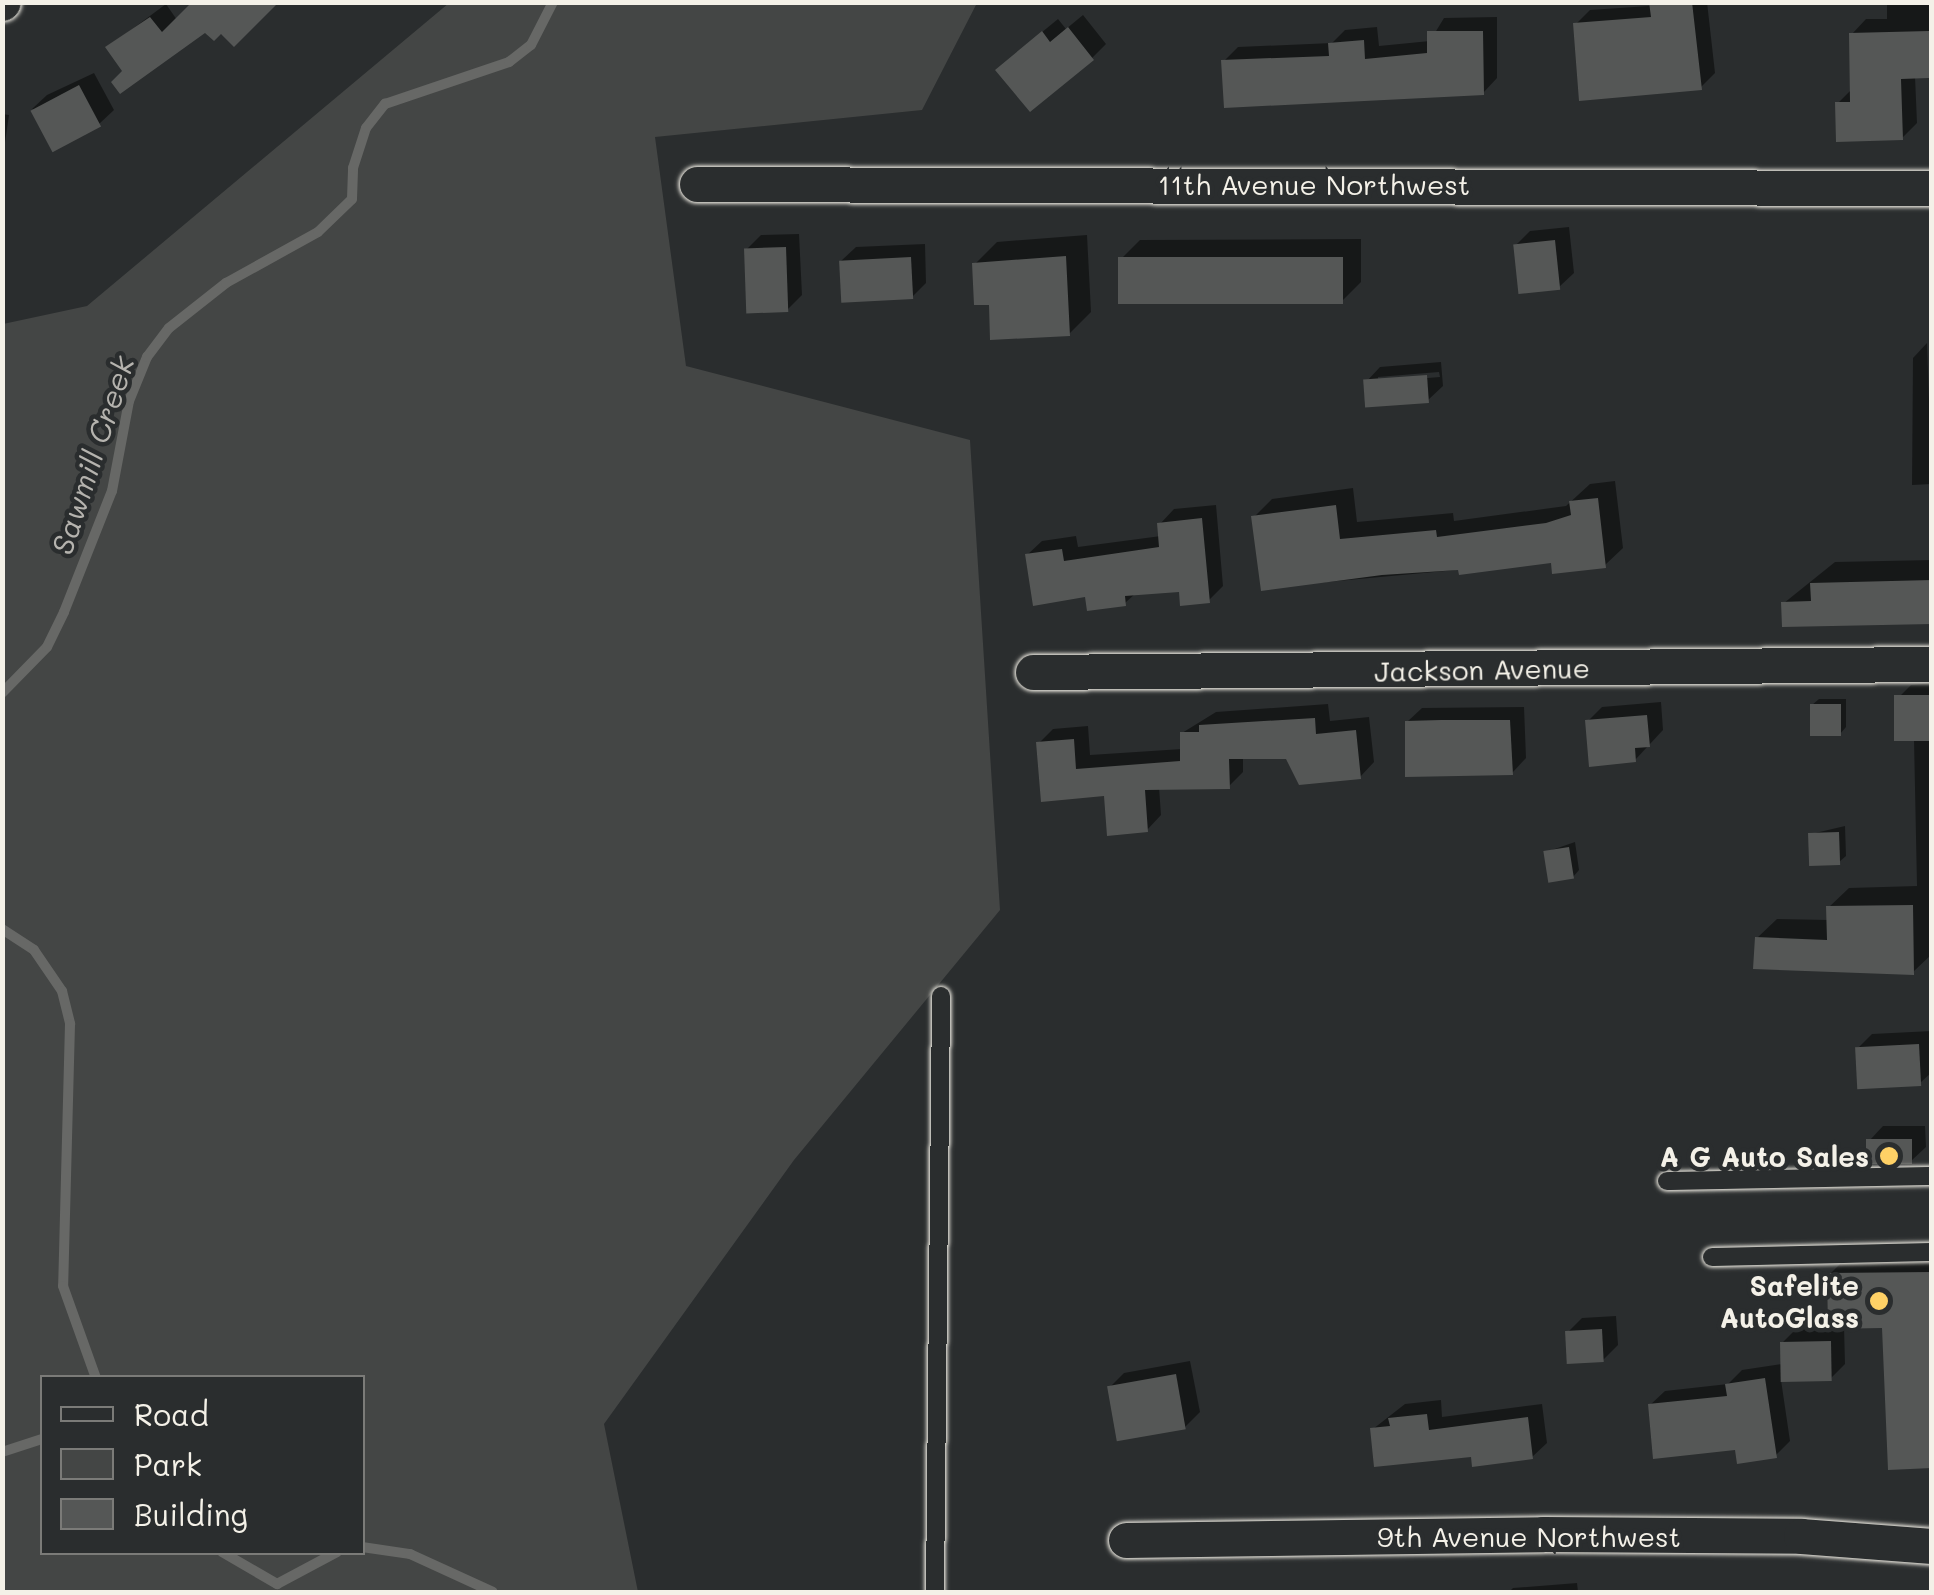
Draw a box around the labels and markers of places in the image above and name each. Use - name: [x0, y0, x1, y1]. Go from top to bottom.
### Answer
- place label: A G Auto Sales: [1660, 1139, 1869, 1173]
- marker: A G Auto Sales: [1878, 1145, 1900, 1167]
- place label: Safelite AutoGlass: [1719, 1268, 1859, 1334]
- marker: Safelite AutoGlass: [1868, 1290, 1890, 1312]

